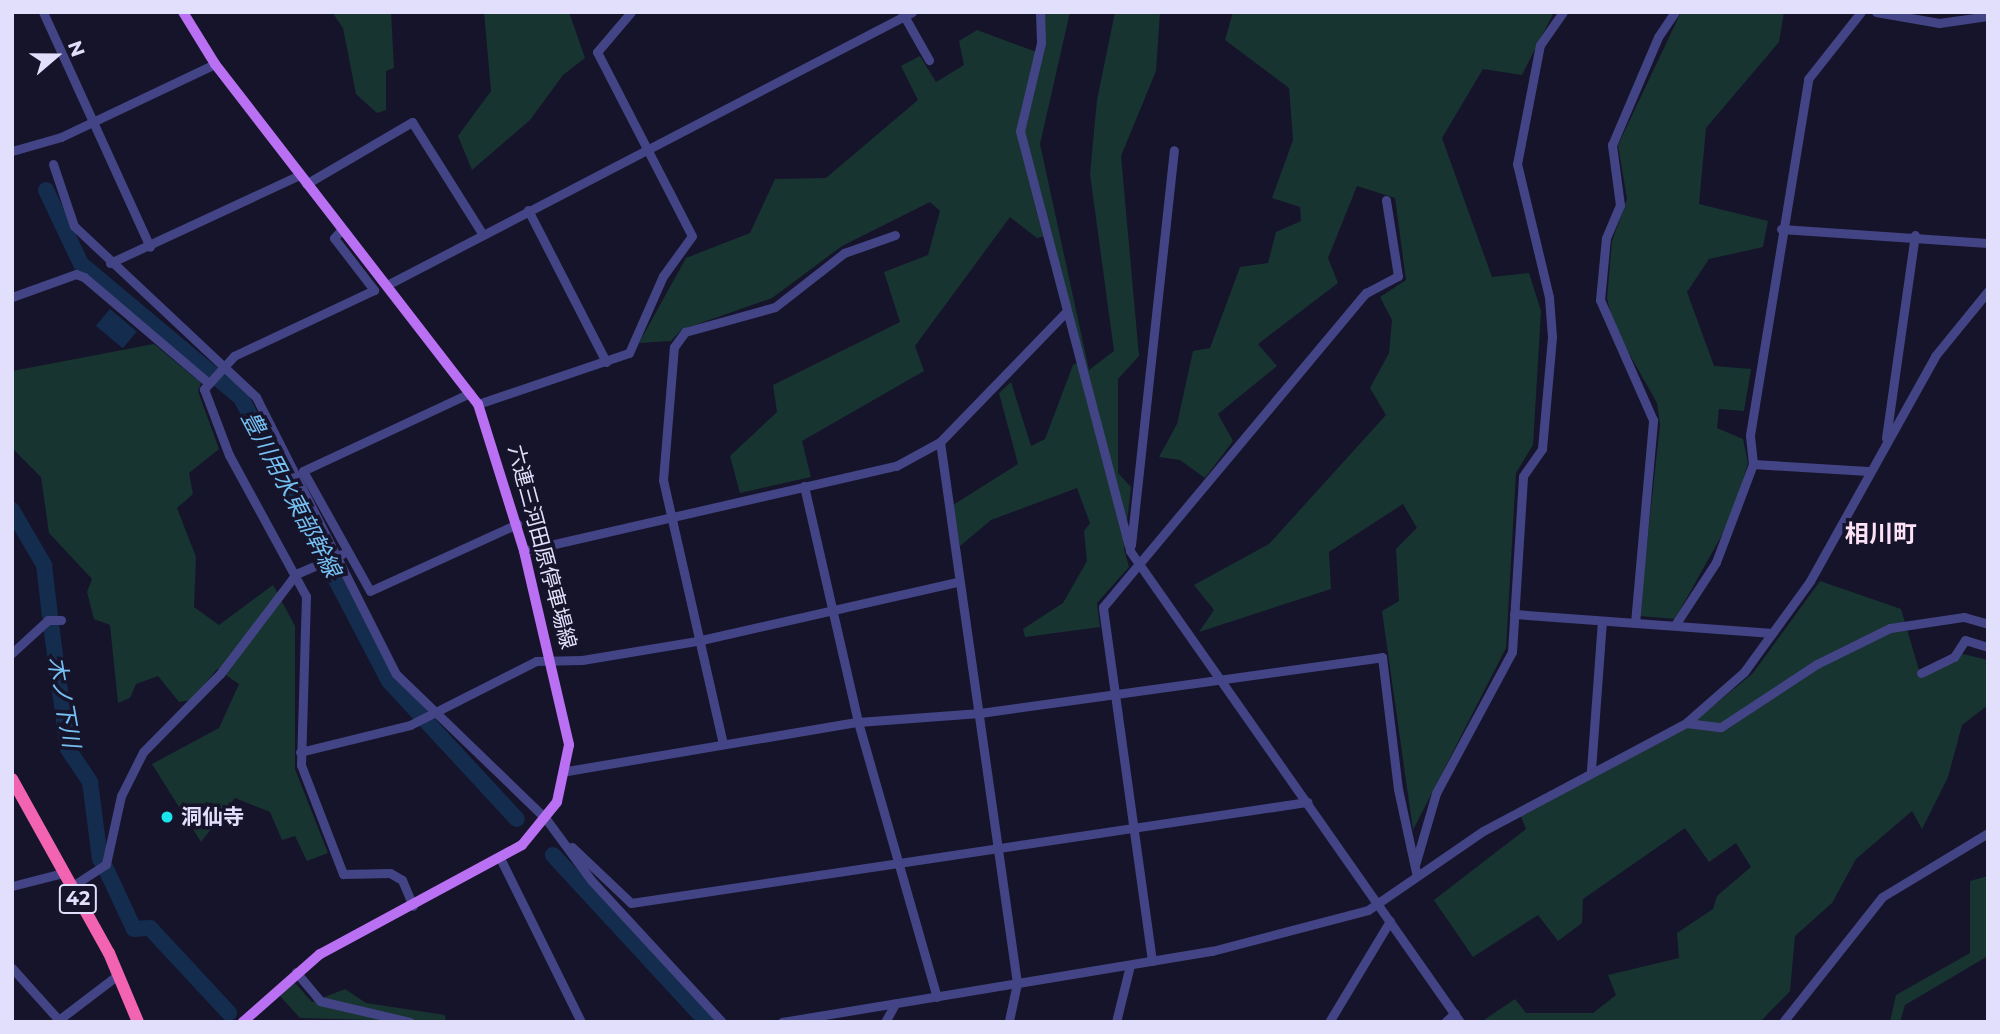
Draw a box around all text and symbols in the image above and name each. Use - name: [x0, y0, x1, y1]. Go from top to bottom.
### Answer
- north arrow: [21, 21, 91, 91]
- text: N: [63, 37, 90, 60]
- water label: 豊川用水東部幹線: [236, 406, 346, 582]
- street label: 六連三河田原停車場線: [503, 442, 581, 652]
- district label: 相川町: [1845, 520, 1917, 548]
- water label: 木ノ下川: [42, 654, 86, 750]
- place label: 洞仙寺: [181, 804, 244, 830]
- marker: 洞仙寺: [159, 809, 175, 825]
- road number: 42: [59, 884, 97, 914]

